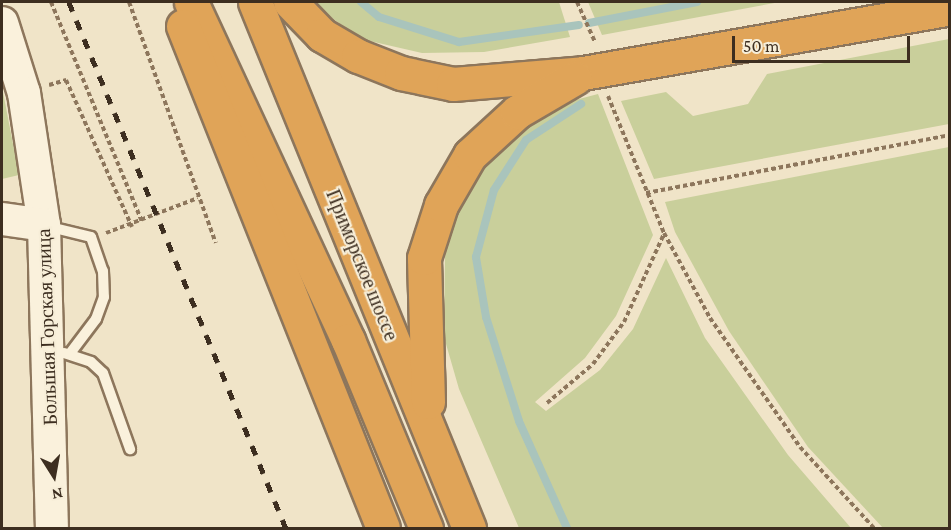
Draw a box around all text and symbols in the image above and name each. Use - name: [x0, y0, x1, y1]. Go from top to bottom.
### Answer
- scale bar: [735, 24, 914, 62]
- text: 50 m: [743, 36, 780, 56]
- street label: Приморское шоссе: [321, 186, 403, 344]
- street label: Большая Горская улица: [32, 228, 62, 426]
- north arrow: [24, 446, 84, 506]
- text: N: [51, 485, 65, 504]

